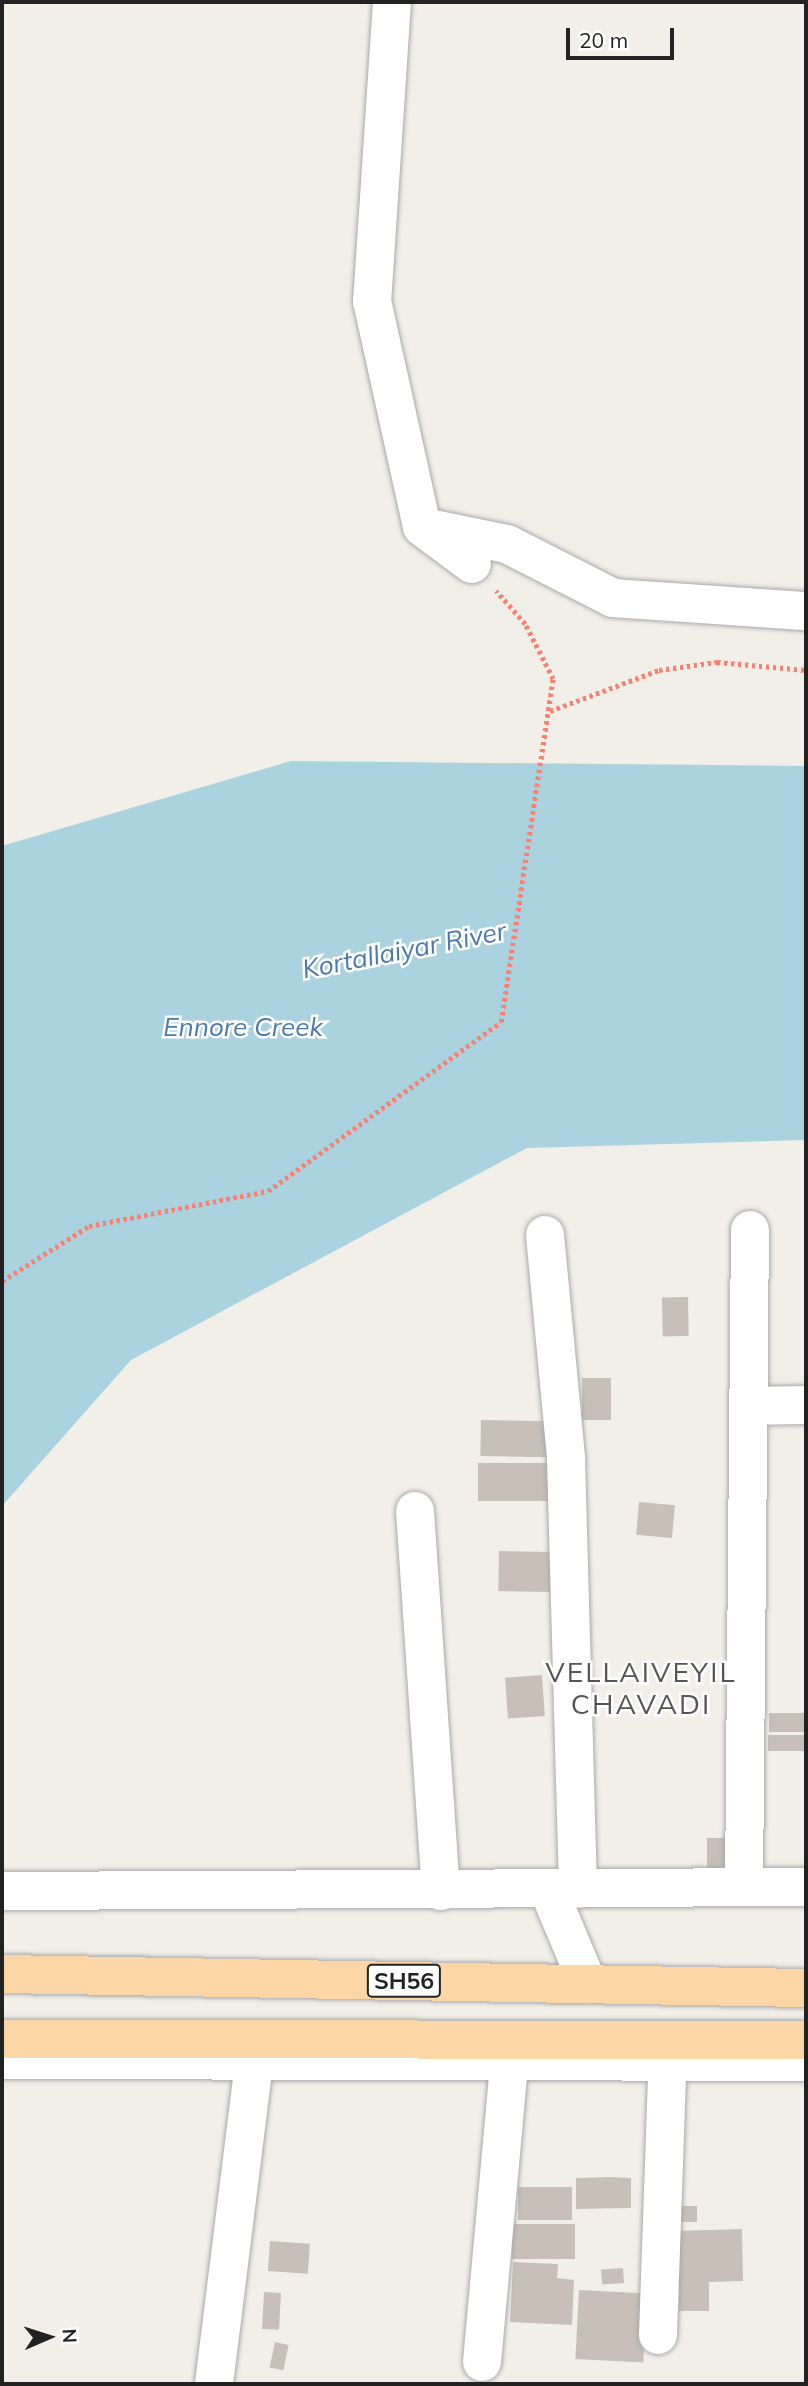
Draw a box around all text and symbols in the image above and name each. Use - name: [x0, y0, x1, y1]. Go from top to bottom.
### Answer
- scale bar: [570, 14, 678, 58]
- text: 20 m: [579, 27, 628, 53]
- water label: Kortallaiyar River: [300, 915, 508, 985]
- water label: Ennore Creek: [163, 1011, 323, 1043]
- district label: VELLAIVEYIL CHAVADI: [547, 1655, 735, 1721]
- road number: SH56: [366, 1962, 442, 2000]
- north arrow: [14, 2302, 84, 2372]
- text: N: [58, 2328, 82, 2344]

